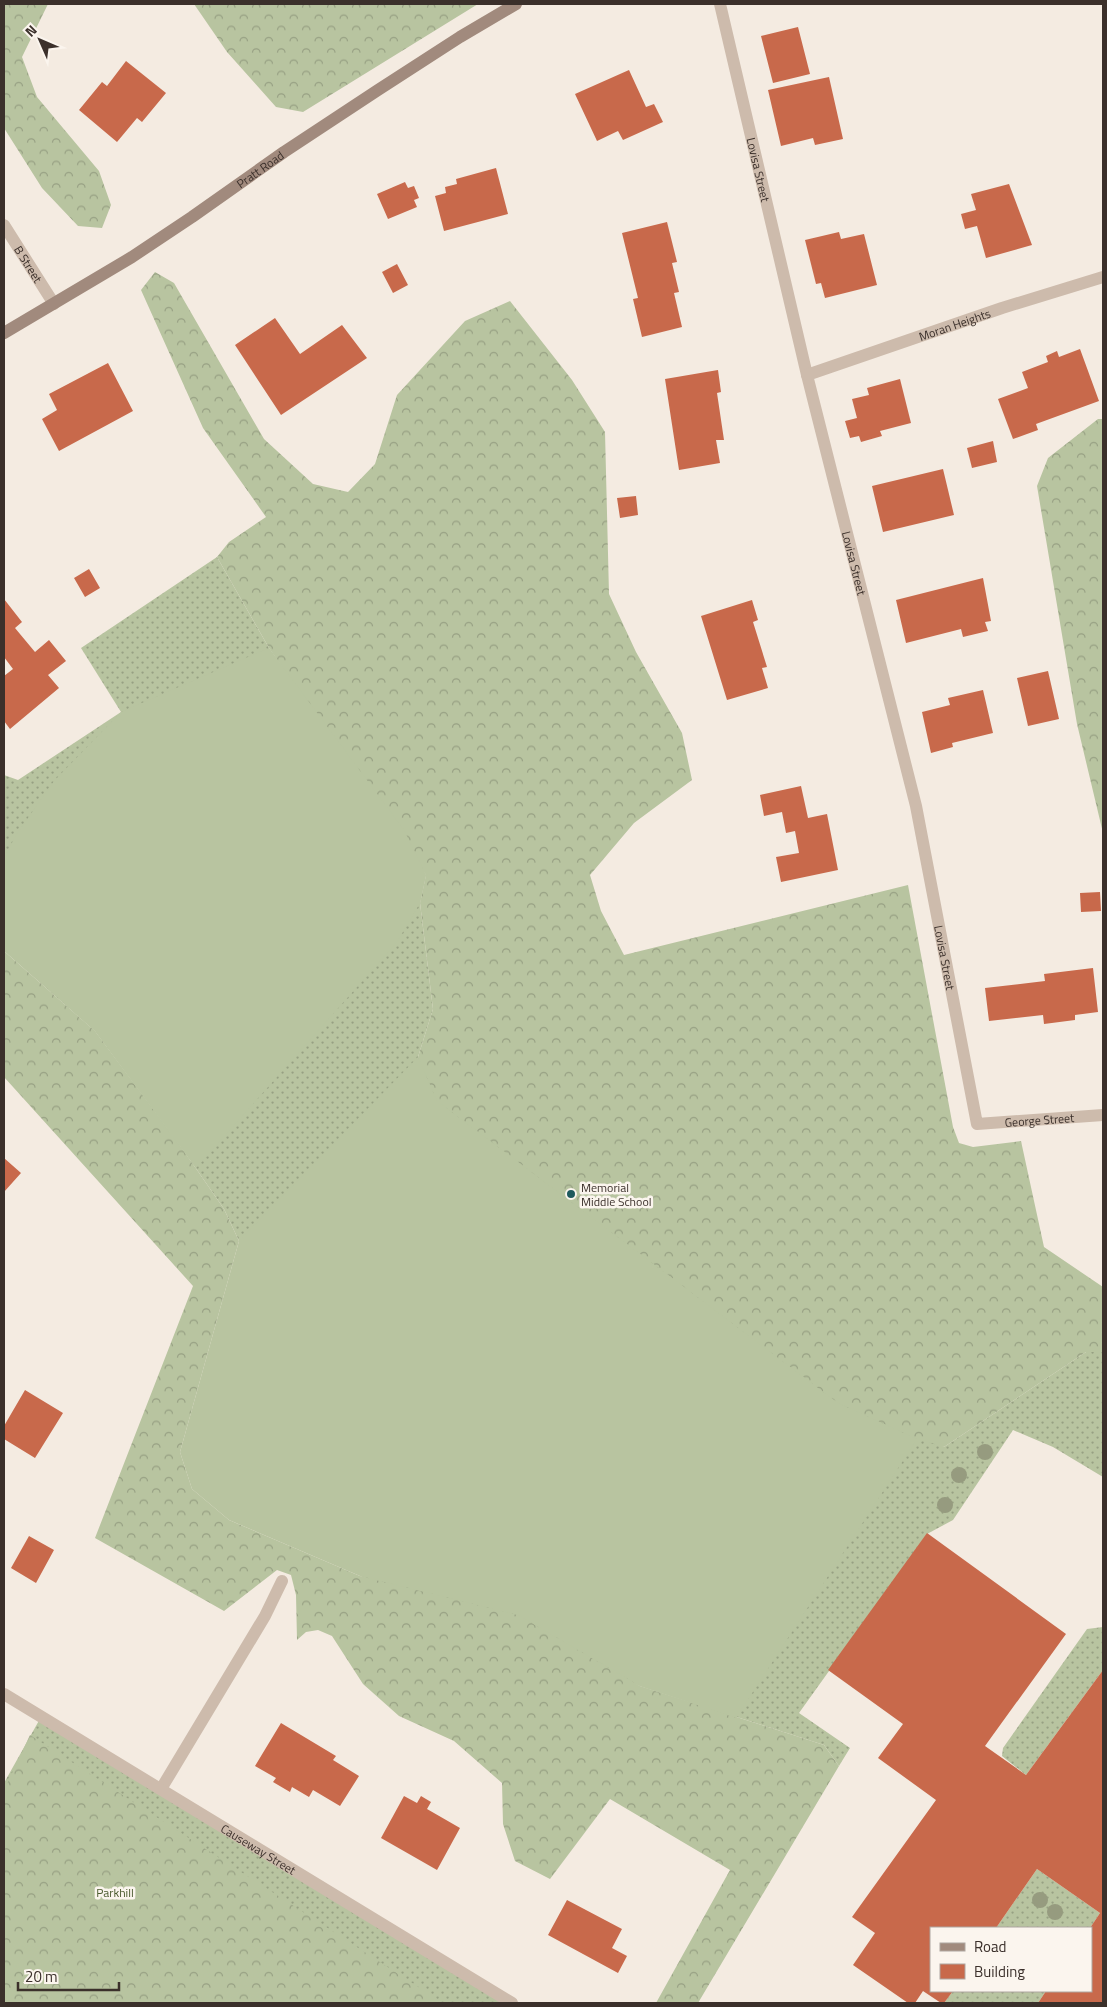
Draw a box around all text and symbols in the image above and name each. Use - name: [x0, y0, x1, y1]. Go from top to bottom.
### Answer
- north arrow: [15, 15, 65, 65]
- text: N: [20, 20, 41, 41]
- street label: Lovisa Street: [742, 135, 776, 204]
- street label: Pratt Road: [232, 146, 288, 193]
- street label: B Street: [10, 241, 48, 287]
- street label: Moran Heights: [916, 303, 993, 345]
- street label: Lovisa Street: [837, 529, 872, 598]
- street label: Lovisa Street: [930, 924, 961, 992]
- street label: George Street: [1004, 1108, 1076, 1132]
- place label: Memorial Middle School: [581, 1178, 652, 1211]
- marker: Memorial Middle School: [565, 1188, 577, 1200]
- street label: Causeway Street: [217, 1819, 301, 1879]
- park label: Parkhill: [96, 1883, 134, 1902]
- legend: [930, 1927, 1092, 1992]
- text: Road: [974, 1935, 1006, 1958]
- scale bar: [18, 1960, 119, 1992]
- text: Building: [974, 1960, 1025, 1983]
- text: 20 m: [25, 1965, 58, 1988]

